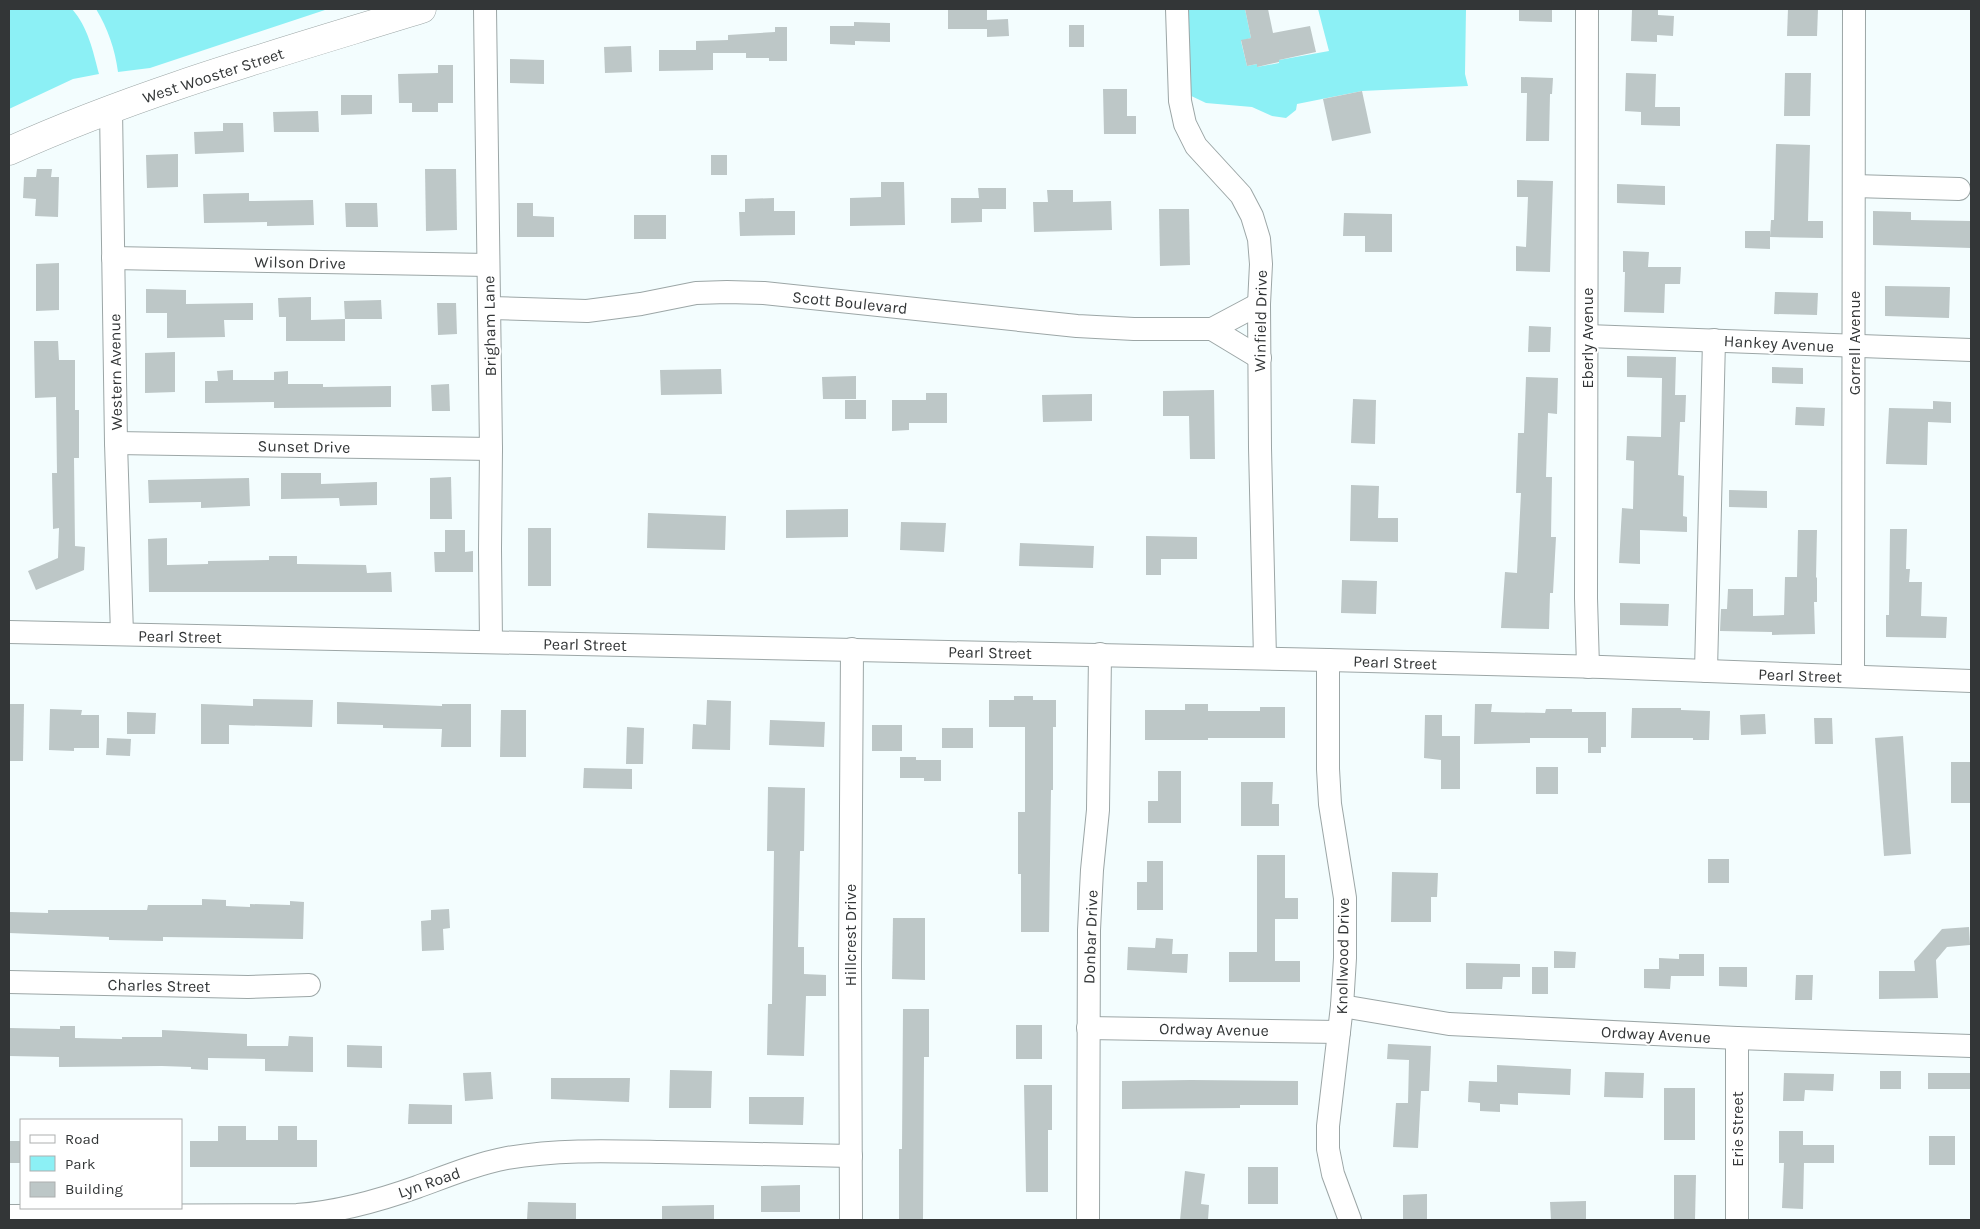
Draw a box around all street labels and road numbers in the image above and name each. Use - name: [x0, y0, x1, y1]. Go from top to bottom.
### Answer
- street label: West Wooster Street: [140, 44, 286, 107]
- street label: Wilson Drive: [254, 252, 346, 273]
- street label: Winfield Drive: [1250, 270, 1271, 372]
- street label: Brigham Lane: [479, 275, 500, 377]
- street label: Scott Boulevard: [791, 287, 908, 318]
- street label: Eberly Avenue: [1578, 288, 1597, 388]
- street label: Gorrell Avenue: [1845, 291, 1864, 395]
- street label: Western Avenue: [105, 314, 126, 430]
- street label: Hankey Avenue: [1723, 331, 1835, 356]
- street label: Sunset Drive: [257, 436, 351, 457]
- street label: Pearl Street: [138, 626, 222, 647]
- street label: Pearl Street: [543, 634, 627, 655]
- street label: Pearl Street: [948, 642, 1032, 663]
- street label: Pearl Street: [1353, 652, 1437, 673]
- street label: Pearl Street: [1758, 665, 1842, 686]
- street label: Hillcrest Drive: [841, 884, 860, 986]
- street label: Donbar Drive: [1079, 890, 1102, 984]
- street label: Knollwood Drive: [1332, 897, 1353, 1015]
- street label: Charles Street: [107, 975, 211, 996]
- street label: Ordway Avenue: [1159, 1019, 1269, 1040]
- street label: Ordway Avenue: [1601, 1022, 1711, 1047]
- street label: Erie Street: [1728, 1091, 1747, 1167]
- street label: Lyn Road: [395, 1163, 463, 1202]

